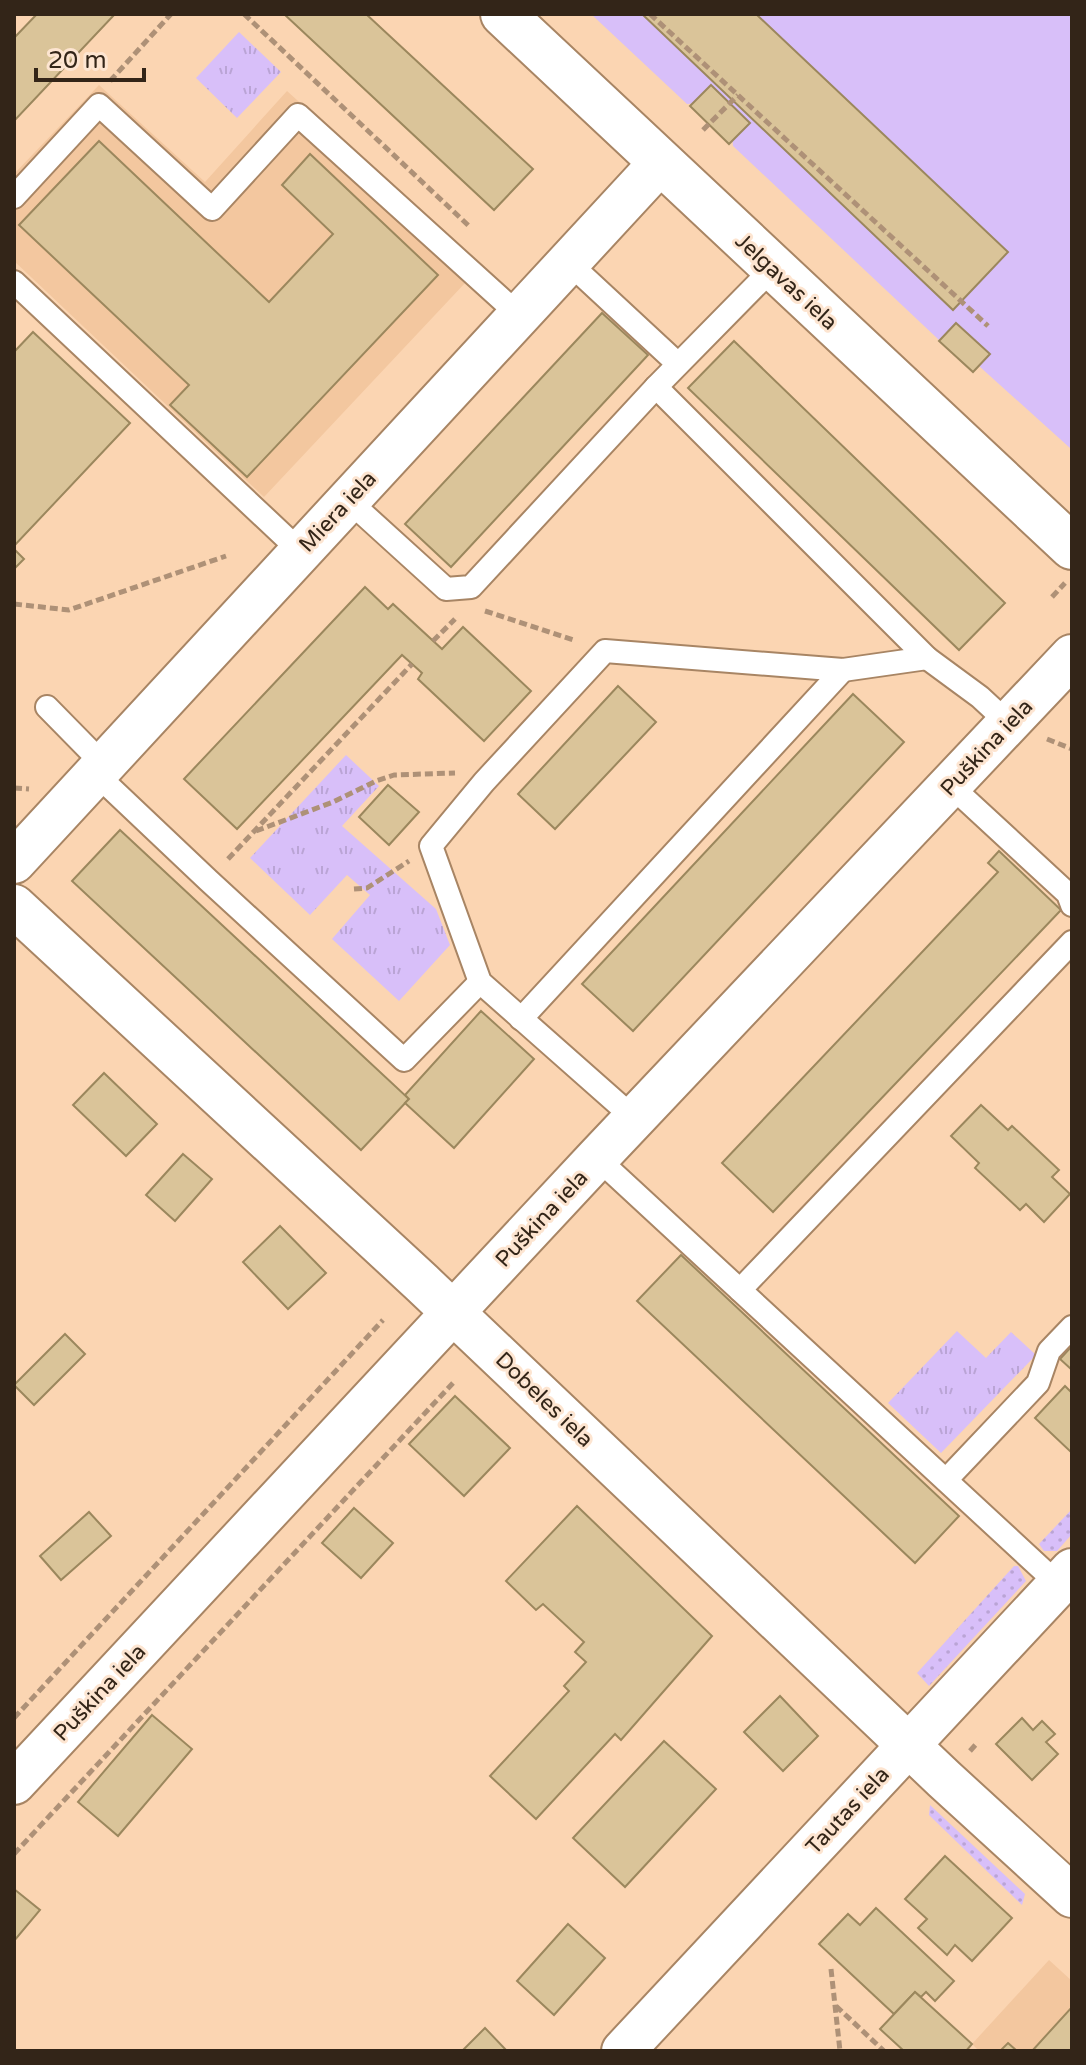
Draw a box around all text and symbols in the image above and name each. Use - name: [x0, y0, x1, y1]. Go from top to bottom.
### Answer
- scale bar: [36, 32, 144, 82]
- text: 20 m: [48, 46, 106, 75]
- street label: Jelgavas iela: [730, 228, 843, 336]
- street label: Miera iela: [294, 466, 382, 558]
- street label: Puškina iela: [935, 694, 1038, 802]
- street label: Puškina iela: [490, 1165, 593, 1273]
- street label: Dobeles iela: [490, 1347, 599, 1453]
- street label: Puškina iela: [48, 1639, 151, 1747]
- street label: Tautas iela: [801, 1762, 895, 1860]

